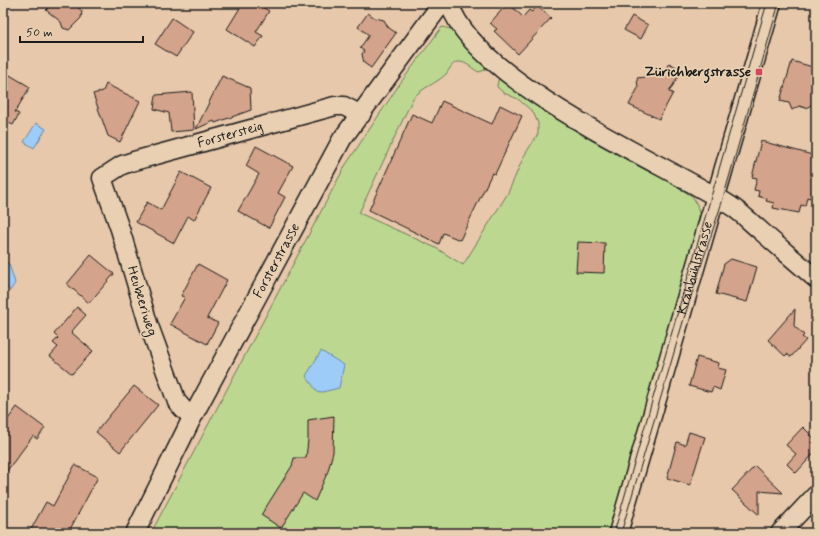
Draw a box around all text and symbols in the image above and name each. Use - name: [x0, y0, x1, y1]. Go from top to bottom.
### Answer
- scale bar: [20, 18, 143, 44]
- text: 50 m: [26, 25, 53, 41]
- place label: Zürichbergstrasse: [644, 63, 751, 84]
- marker: Zürichbergstrasse: [754, 67, 764, 77]
- street label: Forstersteig: [195, 117, 265, 152]
- street label: Krähbühlstrasse: [673, 219, 717, 317]
- street label: Forsterstrasse: [249, 220, 304, 301]
- street label: Heubeeriweg: [122, 264, 161, 339]

